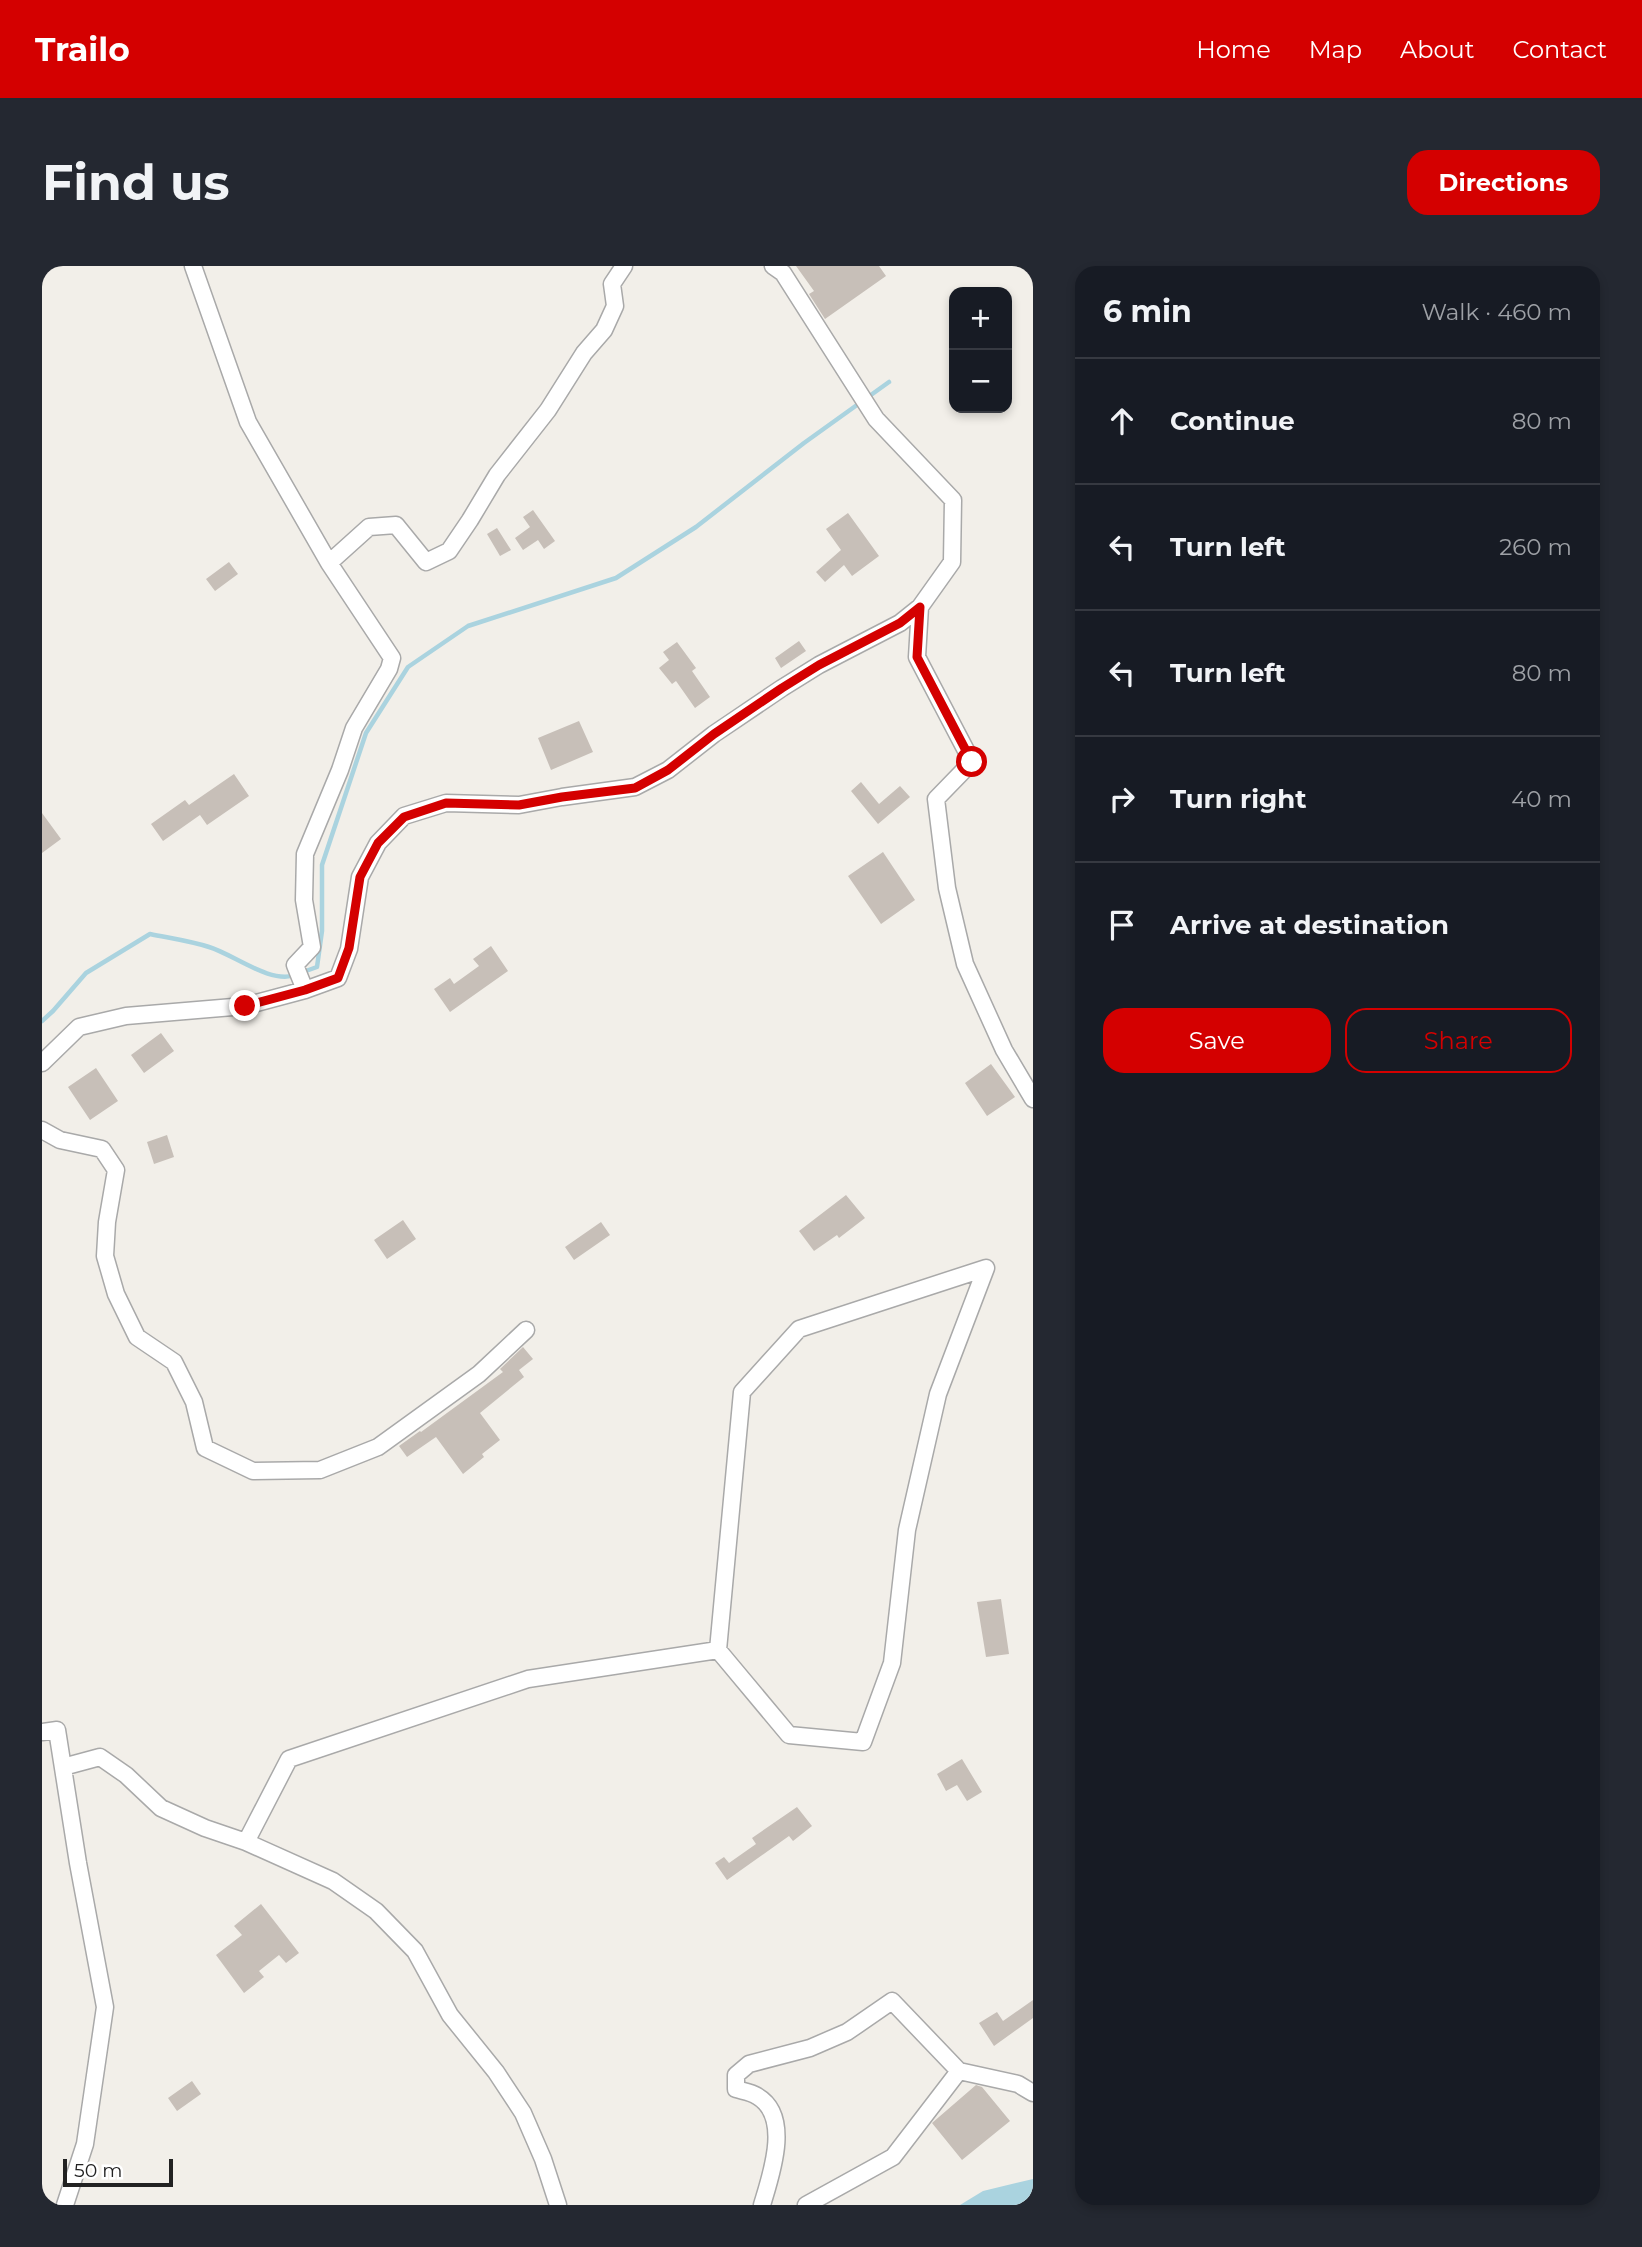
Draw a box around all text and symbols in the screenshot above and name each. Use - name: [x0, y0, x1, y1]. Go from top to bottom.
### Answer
- text: Trailo: [35, 29, 130, 69]
- text: Home: [1196, 35, 1271, 64]
- text: Map: [1309, 35, 1362, 64]
- text: About: [1400, 35, 1474, 64]
- text: Contact: [1512, 35, 1607, 64]
- button: Directions: [1407, 150, 1600, 215]
- text: Find us: [42, 153, 230, 212]
- map controls: [949, 287, 1012, 413]
- button: +: [949, 287, 1012, 350]
- text: 6 min: [1103, 293, 1192, 330]
- text: Walk · 460 m: [1421, 298, 1572, 326]
- button: −: [949, 350, 1012, 413]
- icon: ahead: [1103, 402, 1141, 440]
- text: Continue: [1170, 405, 1295, 437]
- text: 80 m: [1512, 407, 1572, 435]
- icon: left: [1103, 528, 1141, 566]
- text: Turn left: [1170, 531, 1286, 563]
- text: 260 m: [1499, 533, 1572, 561]
- icon: left: [1103, 654, 1141, 692]
- text: Turn left: [1170, 657, 1286, 689]
- text: 80 m: [1512, 659, 1572, 687]
- route start: [956, 746, 987, 777]
- icon: right: [1103, 780, 1141, 818]
- text: Turn right: [1170, 783, 1306, 815]
- text: 40 m: [1511, 785, 1572, 813]
- icon: arrive: [1103, 906, 1141, 944]
- text: Arrive at destination: [1170, 909, 1449, 941]
- route end: [229, 990, 260, 1021]
- button: Save: [1103, 1008, 1331, 1073]
- button: Share: [1345, 1008, 1572, 1073]
- scale bar: [63, 2156, 173, 2188]
- text: 50 m: [74, 2159, 122, 2182]

